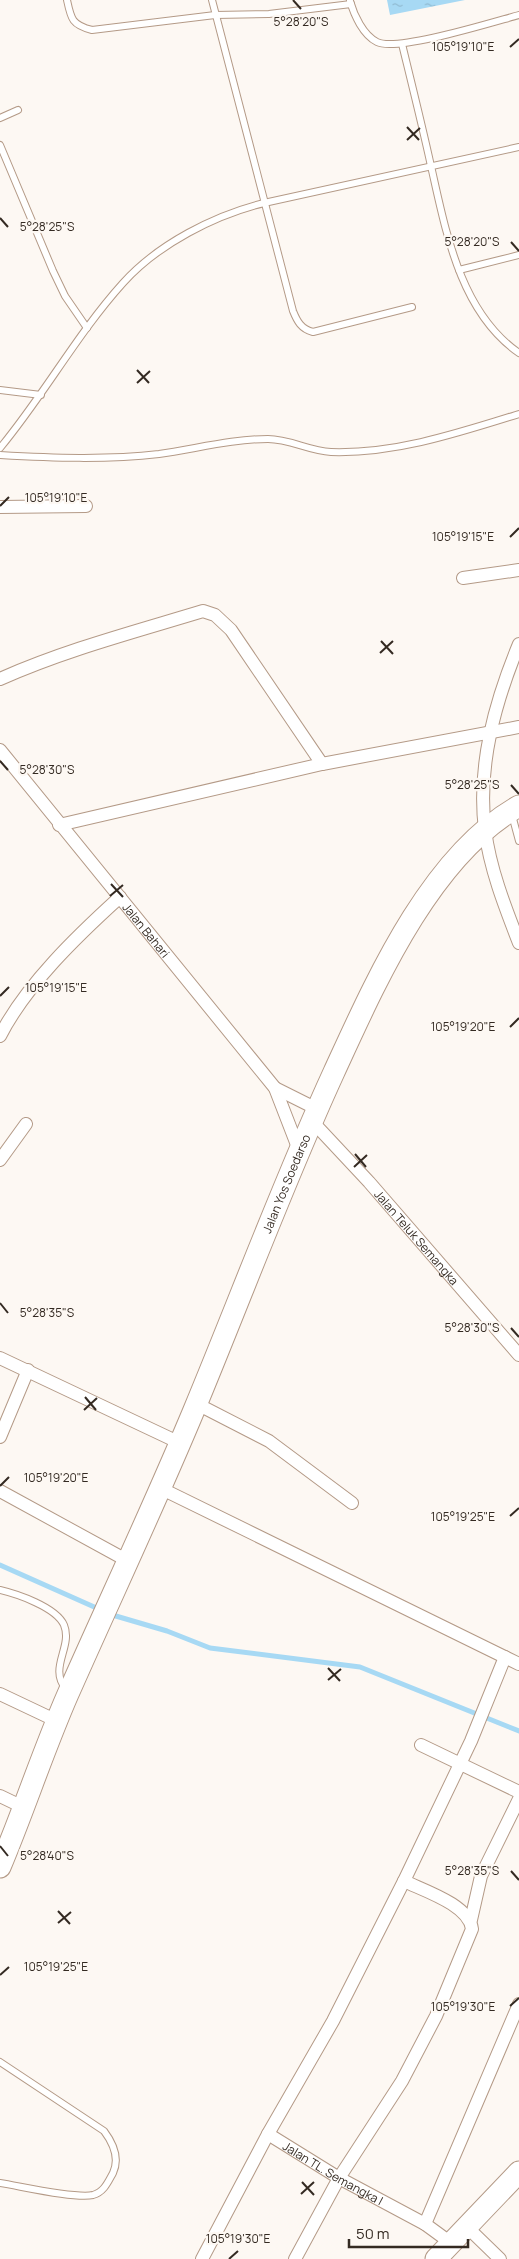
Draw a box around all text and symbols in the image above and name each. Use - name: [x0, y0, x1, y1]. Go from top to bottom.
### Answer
- text: 5°28'20"S: [274, 13, 328, 30]
- text: 105°19'10"E: [432, 38, 494, 55]
- text: 5°28'25"S: [20, 218, 74, 235]
- text: 5°28'20"S: [445, 233, 499, 250]
- text: 105°19'10"E: [25, 489, 87, 506]
- text: 105°19'15"E: [432, 528, 494, 545]
- text: 5°28'30"S: [20, 761, 74, 778]
- text: 5°28'25"S: [445, 776, 499, 793]
- street label: Jalan Bahari: [119, 899, 174, 961]
- text: 105°19'15"E: [25, 979, 87, 996]
- text: 105°19'20"E: [431, 1018, 496, 1035]
- street label: Jalan Yos Soedarso: [258, 1131, 314, 1236]
- street label: Jalan Teluk Semangka: [371, 1186, 463, 1288]
- text: 5°28'35"S: [20, 1304, 74, 1321]
- text: 5°28'30"S: [445, 1319, 499, 1336]
- text: 105°19'20"E: [24, 1469, 89, 1486]
- text: 105°19'25"E: [431, 1508, 495, 1525]
- text: 5°28'40"S: [20, 1847, 74, 1864]
- text: 5°28'35"S: [445, 1862, 499, 1879]
- text: 105°19'25"E: [24, 1958, 88, 1975]
- text: 105°19'30"E: [431, 1998, 495, 2015]
- street label: Jalan TL. Semangka I: [280, 2137, 386, 2209]
- scale bar: [349, 2216, 468, 2248]
- text: 50 m: [356, 2223, 390, 2244]
- text: 105°19'30"E: [206, 2230, 270, 2247]

